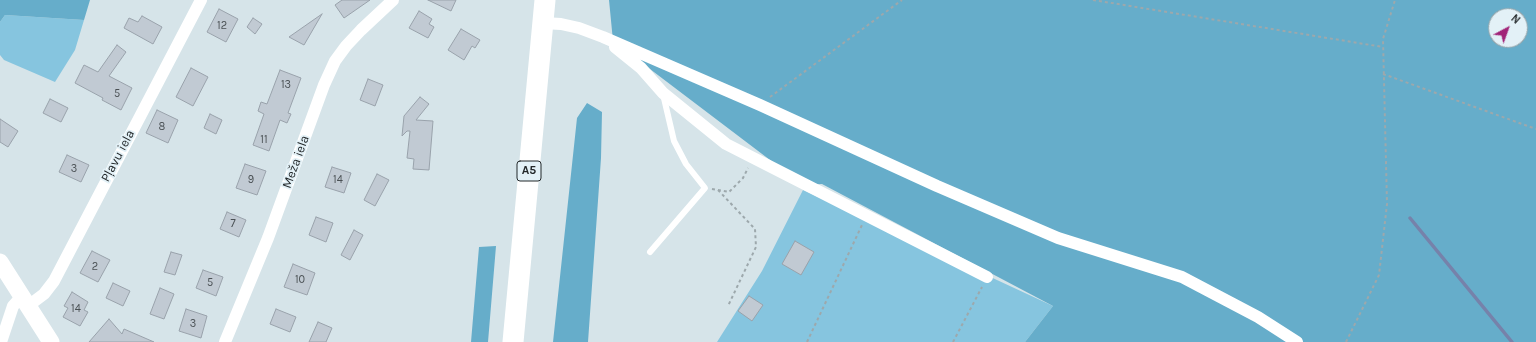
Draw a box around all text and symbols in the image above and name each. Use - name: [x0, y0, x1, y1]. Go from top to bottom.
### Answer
- north arrow: [1488, 8, 1528, 48]
- text: N: [1508, 12, 1523, 27]
- house number: 12: [217, 19, 227, 33]
- house number: 13: [281, 78, 291, 92]
- house number: 5: [114, 87, 120, 101]
- house number: 8: [159, 120, 165, 134]
- street label: Pļavu iela: [98, 127, 138, 185]
- house number: 11: [260, 133, 268, 147]
- street label: Meža iela: [279, 133, 313, 191]
- road number: A5: [517, 161, 541, 181]
- house number: 3: [71, 162, 77, 176]
- house number: 9: [248, 173, 254, 187]
- house number: 14: [333, 173, 343, 187]
- house number: 7: [230, 217, 236, 231]
- house number: 2: [92, 260, 98, 274]
- house number: 10: [295, 273, 305, 287]
- house number: 5: [207, 276, 213, 290]
- house number: 14: [71, 302, 81, 316]
- house number: 3: [190, 317, 196, 331]

